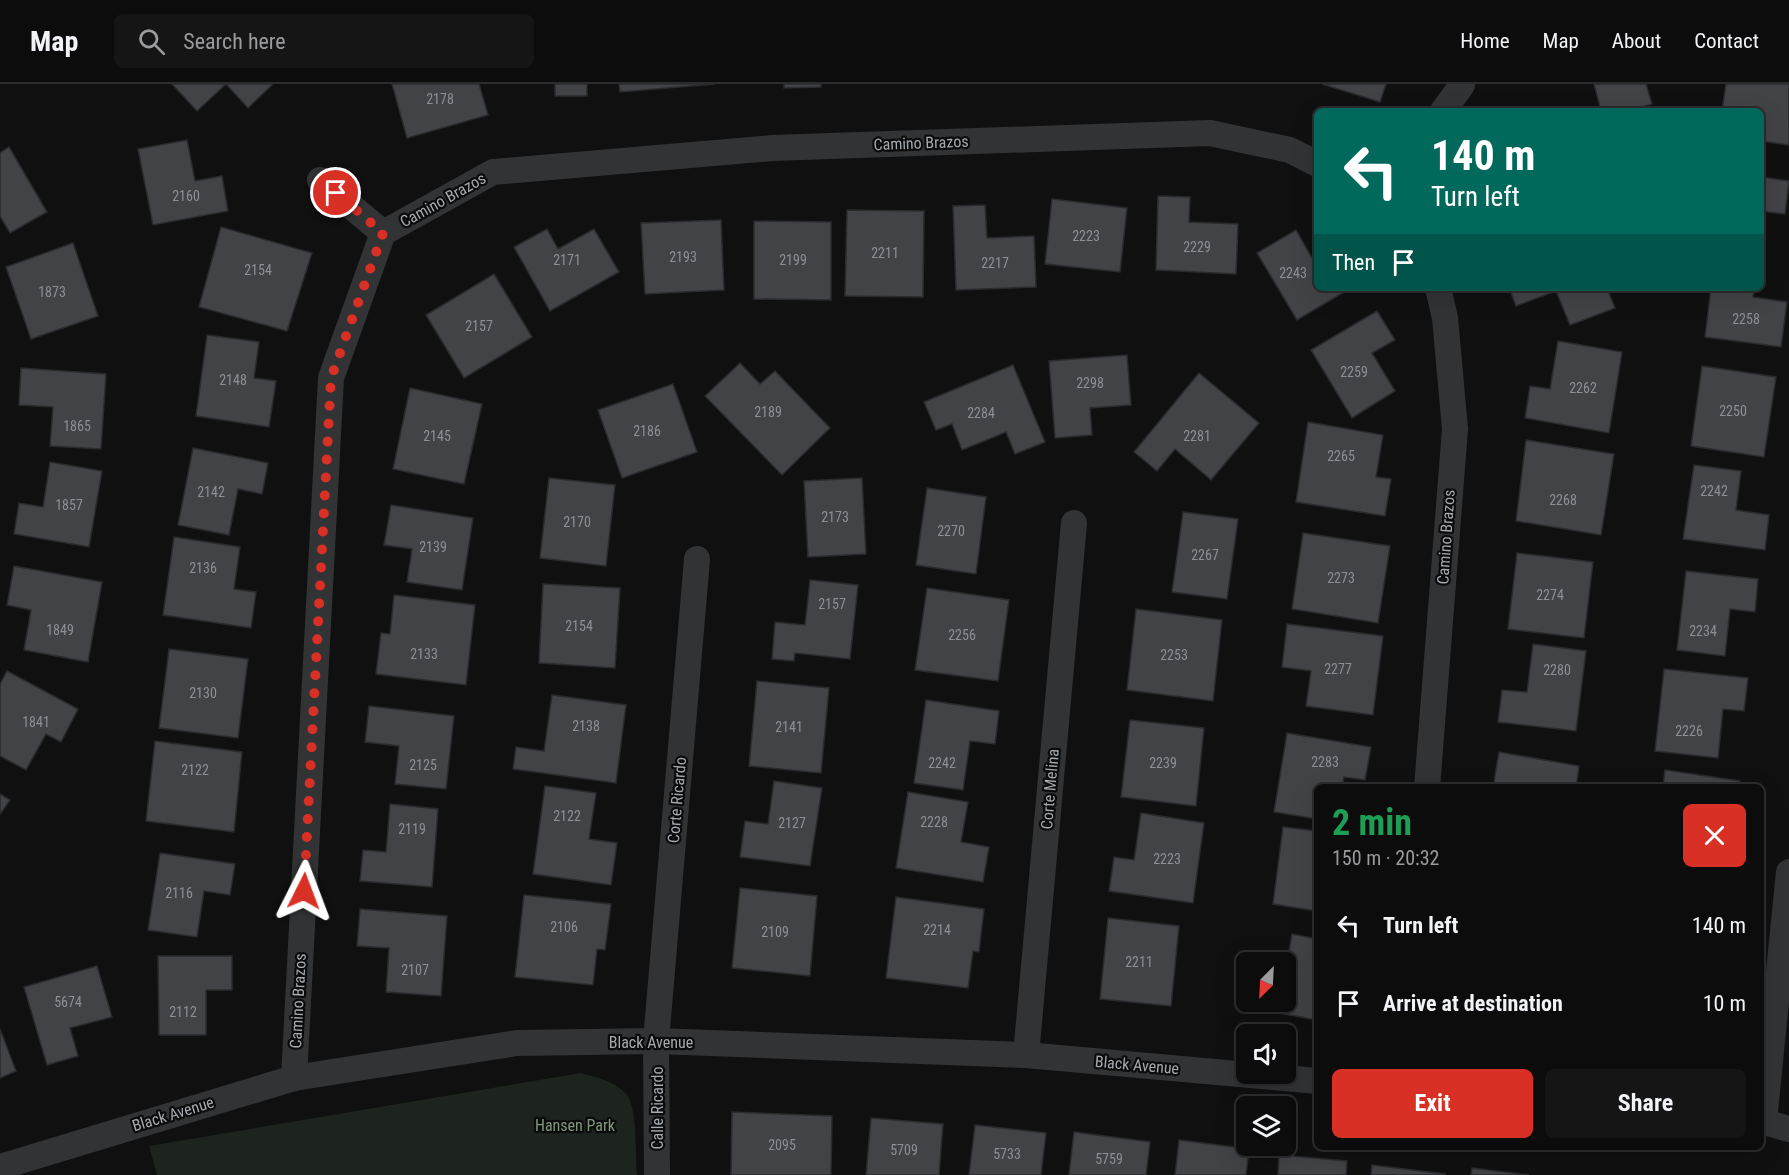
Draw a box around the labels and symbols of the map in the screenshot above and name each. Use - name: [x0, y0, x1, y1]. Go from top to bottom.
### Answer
- house number: 2178: [426, 91, 454, 107]
- street label: Camino Brazos: [873, 132, 969, 154]
- pin: [310, 167, 361, 218]
- street label: Camino Brazos: [397, 169, 489, 231]
- house number: 2160: [172, 188, 200, 204]
- house number: 2223: [1072, 228, 1100, 244]
- house number: 2229: [1183, 239, 1211, 255]
- house number: 2211: [871, 245, 899, 261]
- house number: 2193: [669, 249, 697, 265]
- house number: 2171: [553, 252, 581, 268]
- house number: 2199: [779, 252, 807, 268]
- house number: 2217: [981, 255, 1009, 271]
- house number: 2154: [244, 262, 272, 278]
- house number: 2243: [1279, 265, 1307, 281]
- house number: 1873: [38, 284, 66, 300]
- house number: 2258: [1732, 311, 1760, 327]
- house number: 2157: [465, 318, 493, 334]
- house number: 2259: [1340, 364, 1368, 380]
- house number: 2148: [219, 372, 247, 388]
- house number: 2298: [1076, 375, 1104, 391]
- house number: 2262: [1569, 380, 1597, 396]
- house number: 2250: [1719, 403, 1747, 419]
- house number: 2189: [754, 404, 782, 420]
- house number: 2284: [967, 405, 995, 421]
- house number: 1865: [63, 418, 91, 434]
- house number: 2186: [633, 423, 661, 439]
- house number: 2145: [423, 428, 451, 444]
- house number: 2281: [1183, 428, 1211, 444]
- house number: 2265: [1327, 448, 1355, 464]
- house number: 2242: [1700, 483, 1728, 499]
- house number: 2142: [197, 484, 225, 500]
- street label: Camino Brazos: [1433, 489, 1459, 585]
- house number: 2268: [1549, 492, 1577, 508]
- house number: 1857: [55, 497, 83, 513]
- house number: 2173: [821, 509, 849, 525]
- house number: 2170: [563, 514, 591, 530]
- house number: 2270: [937, 523, 965, 539]
- house number: 2139: [419, 539, 447, 555]
- house number: 2267: [1191, 547, 1219, 563]
- house number: 2136: [189, 560, 217, 576]
- house number: 2273: [1327, 570, 1355, 586]
- house number: 2274: [1536, 587, 1564, 603]
- house number: 2157: [818, 596, 846, 612]
- house number: 2154: [565, 618, 593, 634]
- house number: 1849: [46, 622, 74, 638]
- house number: 2234: [1689, 623, 1717, 639]
- house number: 2256: [948, 627, 976, 643]
- house number: 2133: [410, 646, 438, 662]
- house number: 2253: [1160, 647, 1188, 663]
- house number: 2277: [1324, 661, 1352, 677]
- house number: 2280: [1543, 662, 1571, 678]
- house number: 2130: [189, 685, 217, 701]
- house number: 1841: [22, 714, 50, 730]
- house number: 2138: [572, 718, 600, 734]
- house number: 2141: [775, 719, 803, 735]
- house number: 2226: [1675, 723, 1703, 739]
- street label: Corte Melina: [1037, 748, 1063, 830]
- house number: 2283: [1311, 754, 1339, 770]
- house number: 2242: [928, 755, 956, 771]
- house number: 2239: [1149, 755, 1177, 771]
- street label: Corte Ricardo: [664, 756, 690, 844]
- house number: 2125: [409, 757, 437, 773]
- house number: 2122: [181, 762, 209, 778]
- house number: 2122: [553, 808, 581, 824]
- house number: 2228: [920, 814, 948, 830]
- house number: 2127: [778, 815, 806, 831]
- house number: 2119: [398, 821, 426, 837]
- house number: 2223: [1153, 851, 1181, 867]
- position arrow: [272, 859, 336, 923]
- house number: 2116: [165, 885, 193, 901]
- house number: 2106: [550, 919, 578, 935]
- house number: 2214: [923, 922, 951, 938]
- house number: 2109: [761, 924, 789, 940]
- north arrow: [1236, 952, 1296, 1012]
- street label: Camino Brazos: [286, 953, 310, 1049]
- house number: 2211: [1125, 954, 1153, 970]
- house number: 2107: [401, 962, 429, 978]
- house number: 5674: [54, 994, 82, 1010]
- house number: 2112: [169, 1004, 197, 1020]
- street label: Black Avenue: [609, 1033, 693, 1052]
- street label: Black Avenue: [1094, 1052, 1180, 1078]
- street label: Calle Ricardo: [648, 1066, 667, 1150]
- street label: Black Avenue: [130, 1093, 216, 1135]
- park label: Hansen Park: [535, 1116, 616, 1135]
- house number: 2095: [768, 1137, 796, 1153]
- house number: 5709: [890, 1142, 918, 1158]
- house number: 5733: [993, 1146, 1021, 1162]
- house number: 5759: [1095, 1151, 1123, 1167]

